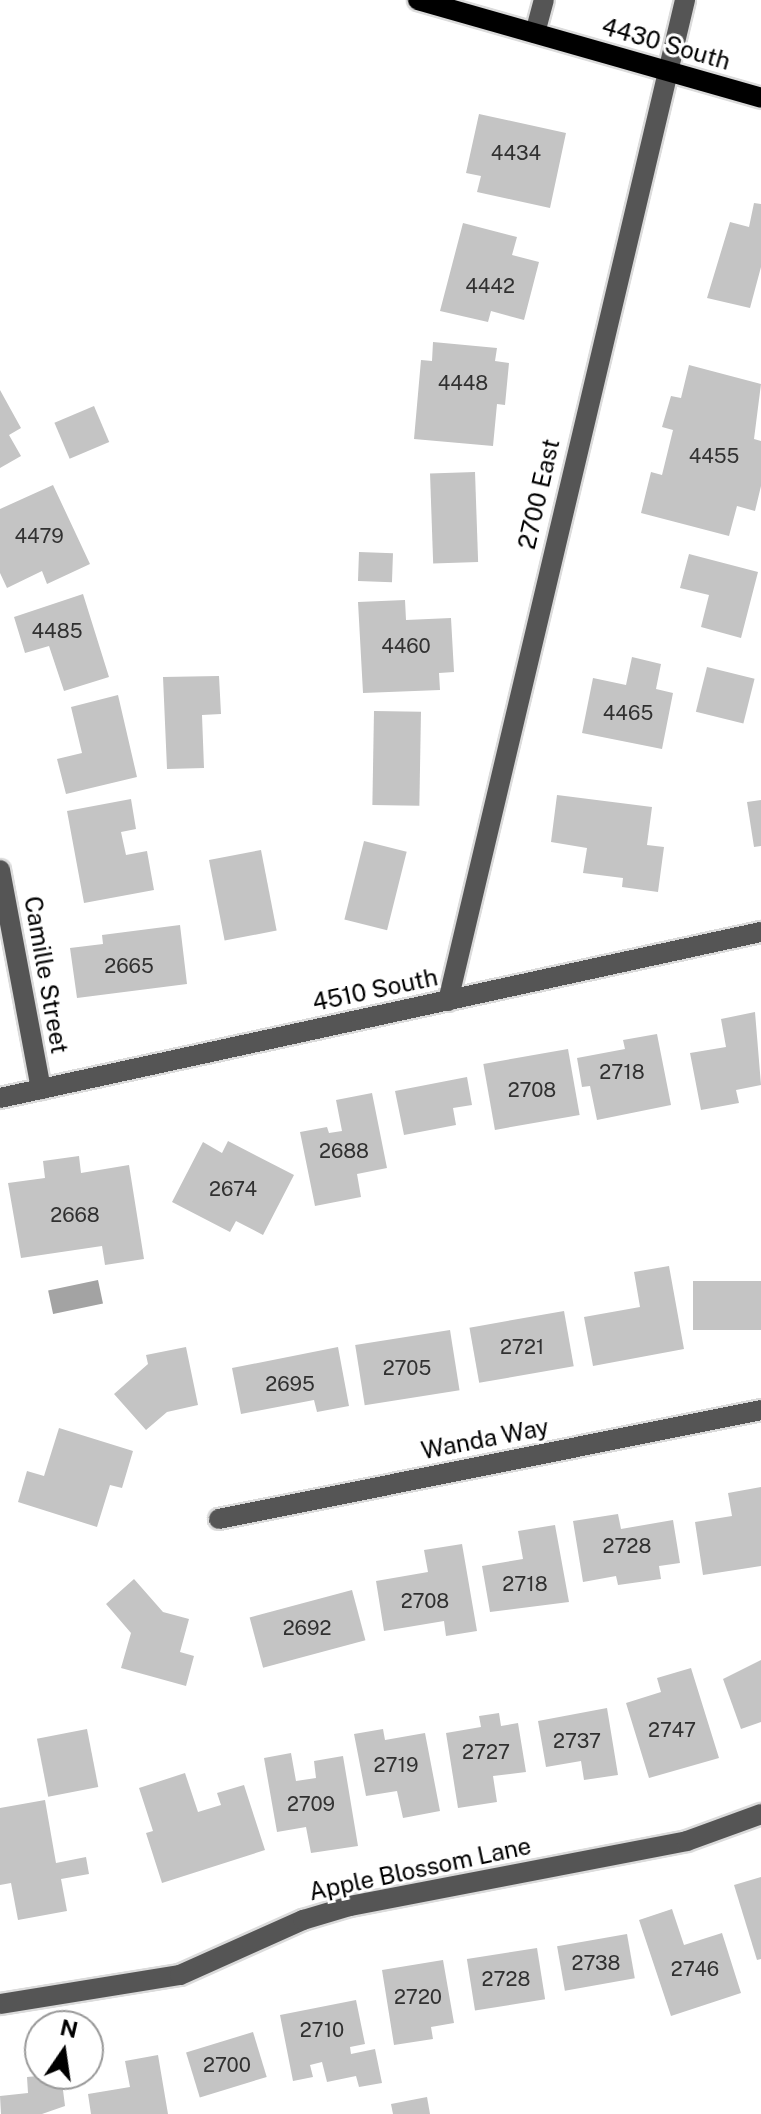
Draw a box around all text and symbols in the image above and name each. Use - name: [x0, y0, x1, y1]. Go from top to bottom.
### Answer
- street label: 4430 South: [598, 12, 734, 76]
- house number: 4434: [491, 141, 541, 165]
- house number: 4442: [465, 274, 515, 298]
- house number: 4448: [438, 371, 488, 395]
- street label: 2700 East: [512, 436, 566, 552]
- house number: 4455: [689, 444, 739, 468]
- house number: 4479: [14, 524, 64, 548]
- house number: 4485: [32, 619, 82, 643]
- house number: 4460: [381, 634, 431, 658]
- house number: 4465: [603, 701, 653, 725]
- street label: Camille Street: [18, 894, 74, 1056]
- house number: 2665: [104, 954, 154, 978]
- street label: 4510 South: [310, 963, 440, 1017]
- house number: 2718: [599, 1060, 645, 1084]
- house number: 2708: [508, 1078, 556, 1102]
- house number: 2688: [319, 1139, 369, 1163]
- house number: 2674: [209, 1177, 257, 1201]
- house number: 2668: [50, 1203, 100, 1227]
- house number: 2721: [500, 1335, 544, 1359]
- house number: 2705: [383, 1356, 431, 1380]
- house number: 2695: [265, 1372, 315, 1396]
- street label: Wanda Way: [418, 1412, 552, 1466]
- house number: 2728: [603, 1534, 651, 1558]
- house number: 2718: [502, 1572, 548, 1596]
- house number: 2708: [401, 1589, 449, 1613]
- house number: 2692: [283, 1616, 331, 1640]
- house number: 2747: [648, 1718, 696, 1742]
- house number: 2737: [553, 1729, 601, 1753]
- house number: 2727: [462, 1740, 510, 1764]
- house number: 2719: [374, 1753, 418, 1777]
- house number: 2709: [287, 1792, 335, 1816]
- street label: Apple Blossom Lane: [306, 1831, 534, 1907]
- house number: 2738: [572, 1951, 620, 1975]
- house number: 2746: [671, 1957, 719, 1981]
- house number: 2728: [482, 1967, 530, 1991]
- house number: 2720: [394, 1985, 442, 2009]
- north arrow: [24, 2010, 104, 2090]
- text: N: [58, 2014, 80, 2043]
- house number: 2710: [300, 2018, 344, 2042]
- house number: 2700: [203, 2053, 251, 2077]

